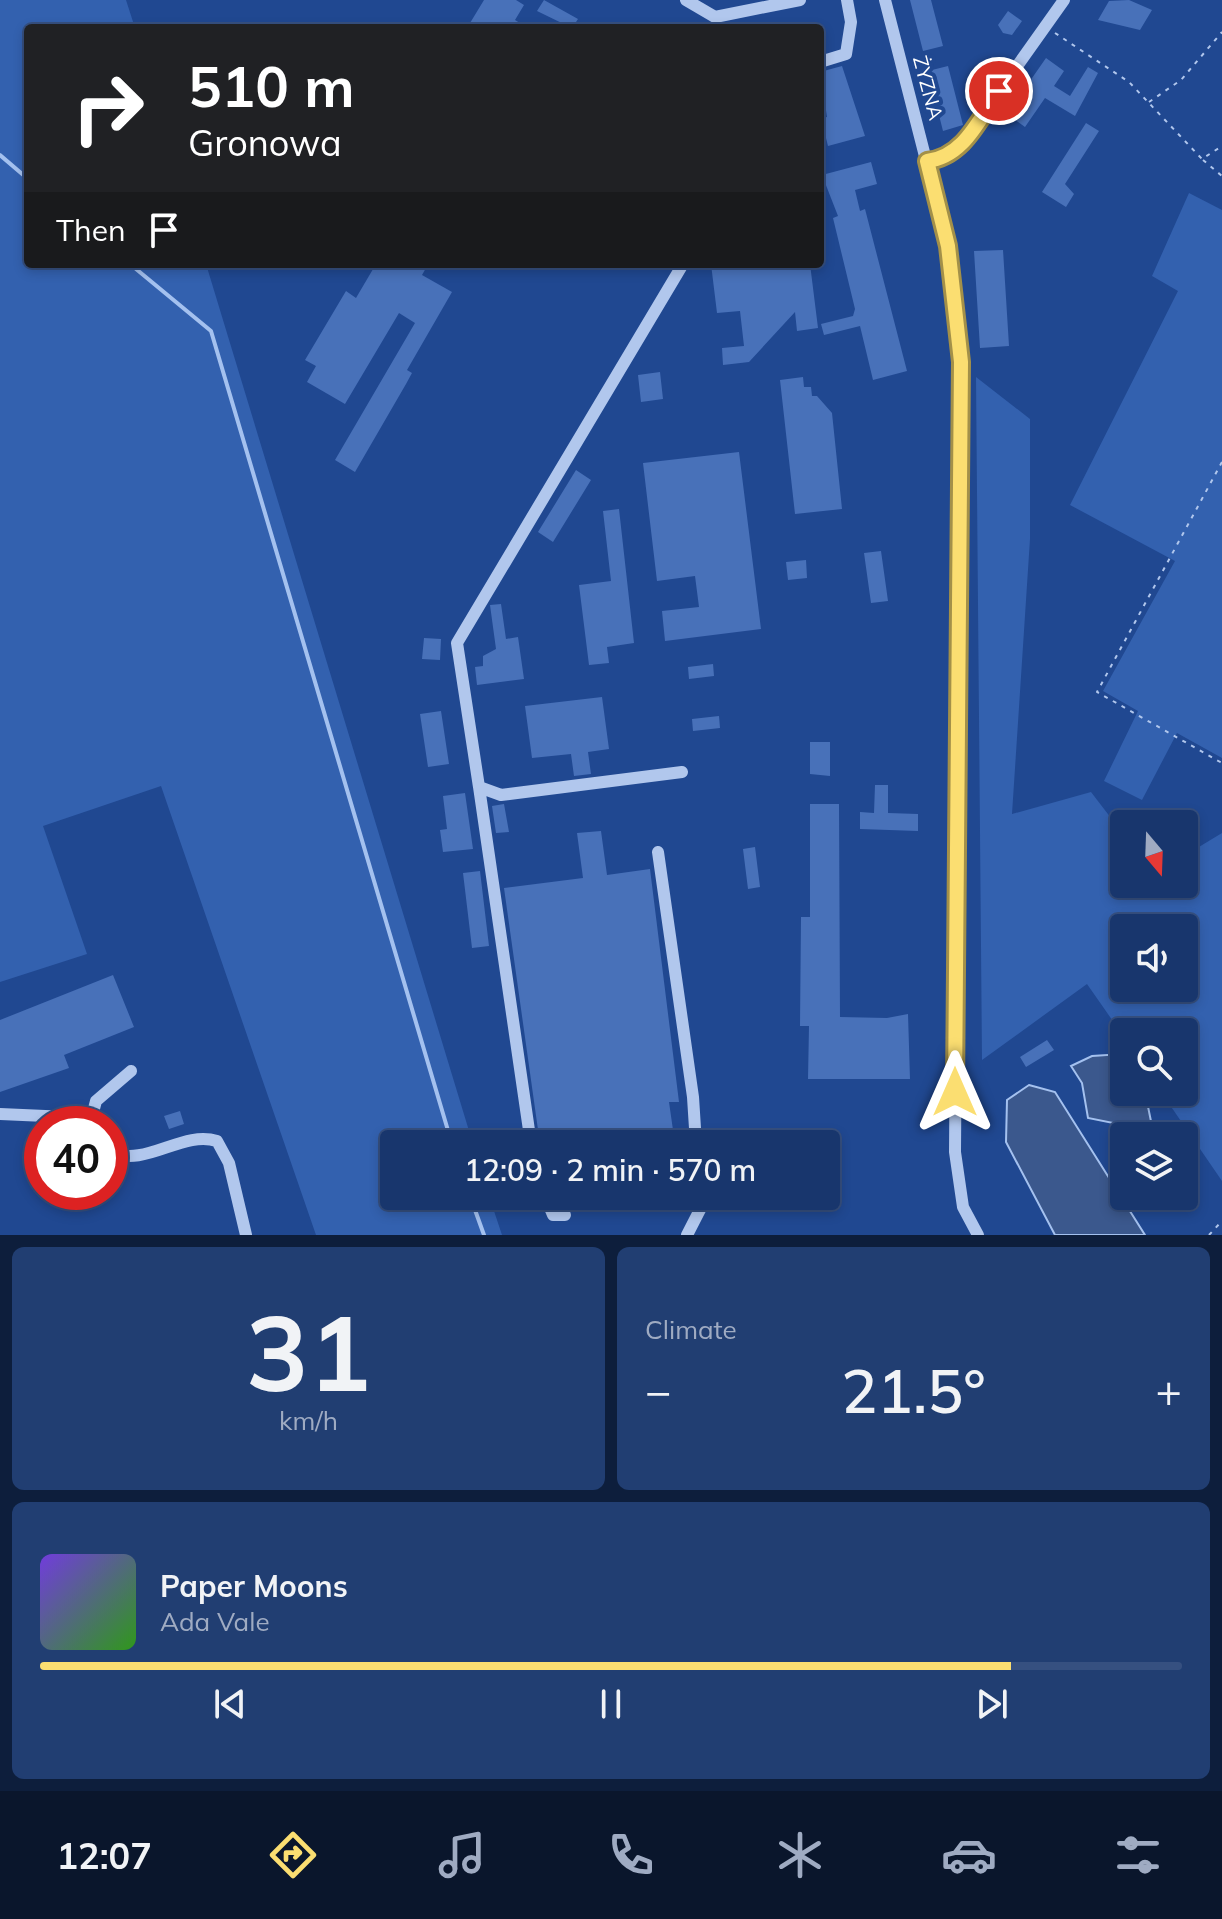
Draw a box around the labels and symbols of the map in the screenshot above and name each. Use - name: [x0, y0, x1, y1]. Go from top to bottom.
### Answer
- street label: ŻYZNA: [908, 53, 949, 123]
- pin: [965, 57, 1033, 125]
- north arrow: [1110, 810, 1198, 898]
- position arrow: [913, 1050, 997, 1134]
- speed limit sign: 40: [24, 1106, 128, 1210]

